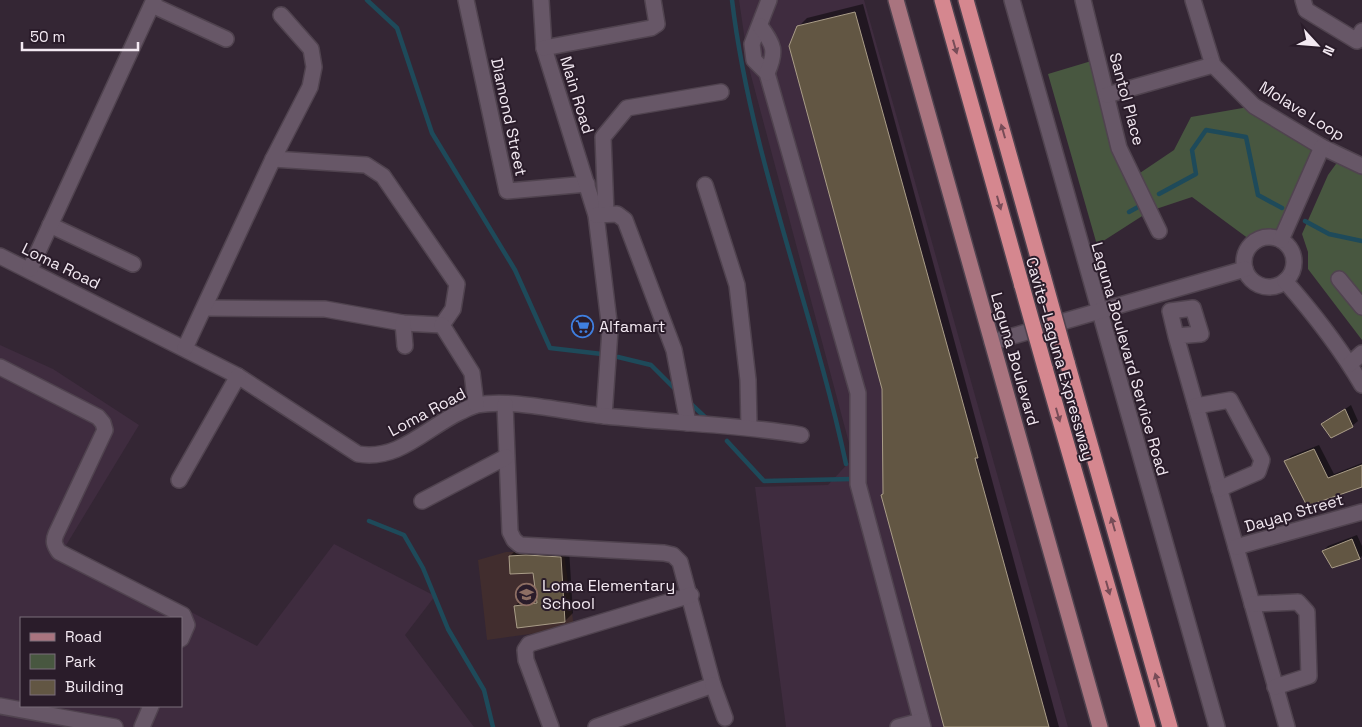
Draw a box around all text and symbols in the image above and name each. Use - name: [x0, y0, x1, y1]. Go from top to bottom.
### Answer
- scale bar: [22, 20, 139, 52]
- north arrow: [1292, 20, 1342, 70]
- text: 50 m: [30, 27, 65, 46]
- one-way arrow: [951, 40, 959, 55]
- text: N: [1319, 43, 1339, 59]
- street label: Santol Place: [1105, 50, 1149, 148]
- street label: Main Road: [555, 54, 599, 136]
- street label: Diamond Street: [486, 56, 532, 178]
- street label: Molave Loop: [1255, 76, 1349, 146]
- one-way arrow: [998, 124, 1006, 139]
- one-way arrow: [995, 196, 1003, 211]
- street label: Loma Road: [18, 238, 104, 294]
- street label: Laguna Boulevard Service Road: [1087, 240, 1173, 478]
- street label: Cavite–Laguna Expressway: [1021, 255, 1099, 463]
- street label: Laguna Boulevard: [986, 290, 1044, 428]
- supermarket icon: Alfamart: [571, 314, 595, 338]
- place label: Alfamart: [599, 316, 665, 337]
- street label: Loma Road: [385, 383, 469, 441]
- one-way arrow: [1054, 408, 1062, 423]
- street label: Dayap Street: [1242, 489, 1346, 537]
- one-way arrow: [1108, 516, 1116, 531]
- place label: Loma Elementary School: [542, 575, 675, 614]
- one-way arrow: [1104, 581, 1112, 596]
- school or university icon: Loma Elementary School: [514, 582, 538, 606]
- legend: [20, 617, 182, 707]
- text: Road: [65, 627, 102, 646]
- text: Park: [65, 652, 96, 671]
- one-way arrow: [1153, 673, 1161, 688]
- text: Building: [65, 677, 124, 696]

